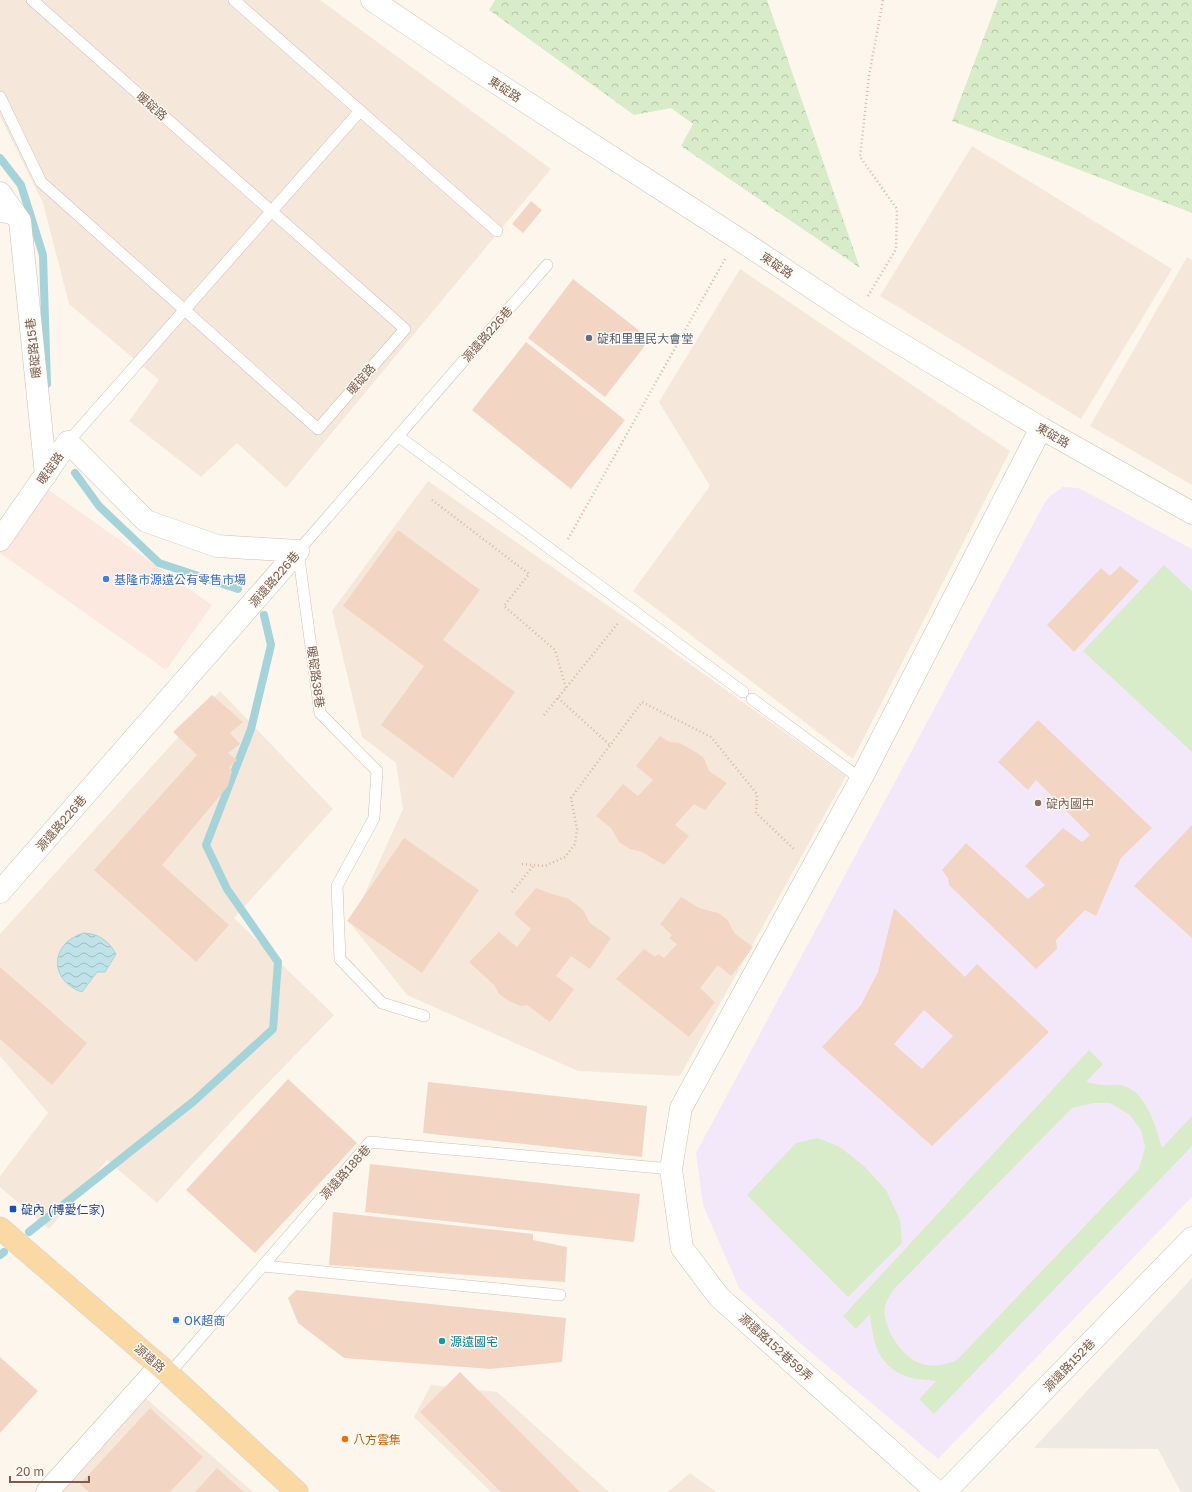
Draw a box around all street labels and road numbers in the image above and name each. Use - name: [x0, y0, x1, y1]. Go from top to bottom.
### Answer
- street label: 東碇路: [486, 73, 524, 105]
- street label: 暖碇路: [133, 89, 171, 123]
- street label: 東碇路: [758, 249, 796, 281]
- street label: 源遠路226巷: [459, 303, 515, 365]
- street label: 暖碇路15巷: [22, 317, 44, 379]
- street label: 暖碇路: [344, 360, 378, 398]
- street label: 東碇路: [1034, 420, 1072, 450]
- street label: 暖碇路: [34, 449, 66, 487]
- street label: 源遠路226巷: [246, 548, 302, 610]
- street label: 暖碇路38巷: [304, 645, 328, 709]
- street label: 源遠路226巷: [33, 792, 89, 854]
- street label: 源遠路188巷: [317, 1142, 373, 1202]
- street label: 源遠路152巷59弄: [736, 1310, 816, 1384]
- street label: 源遠路152巷: [1040, 1335, 1098, 1395]
- street label: 源遠路: [131, 1341, 169, 1375]

